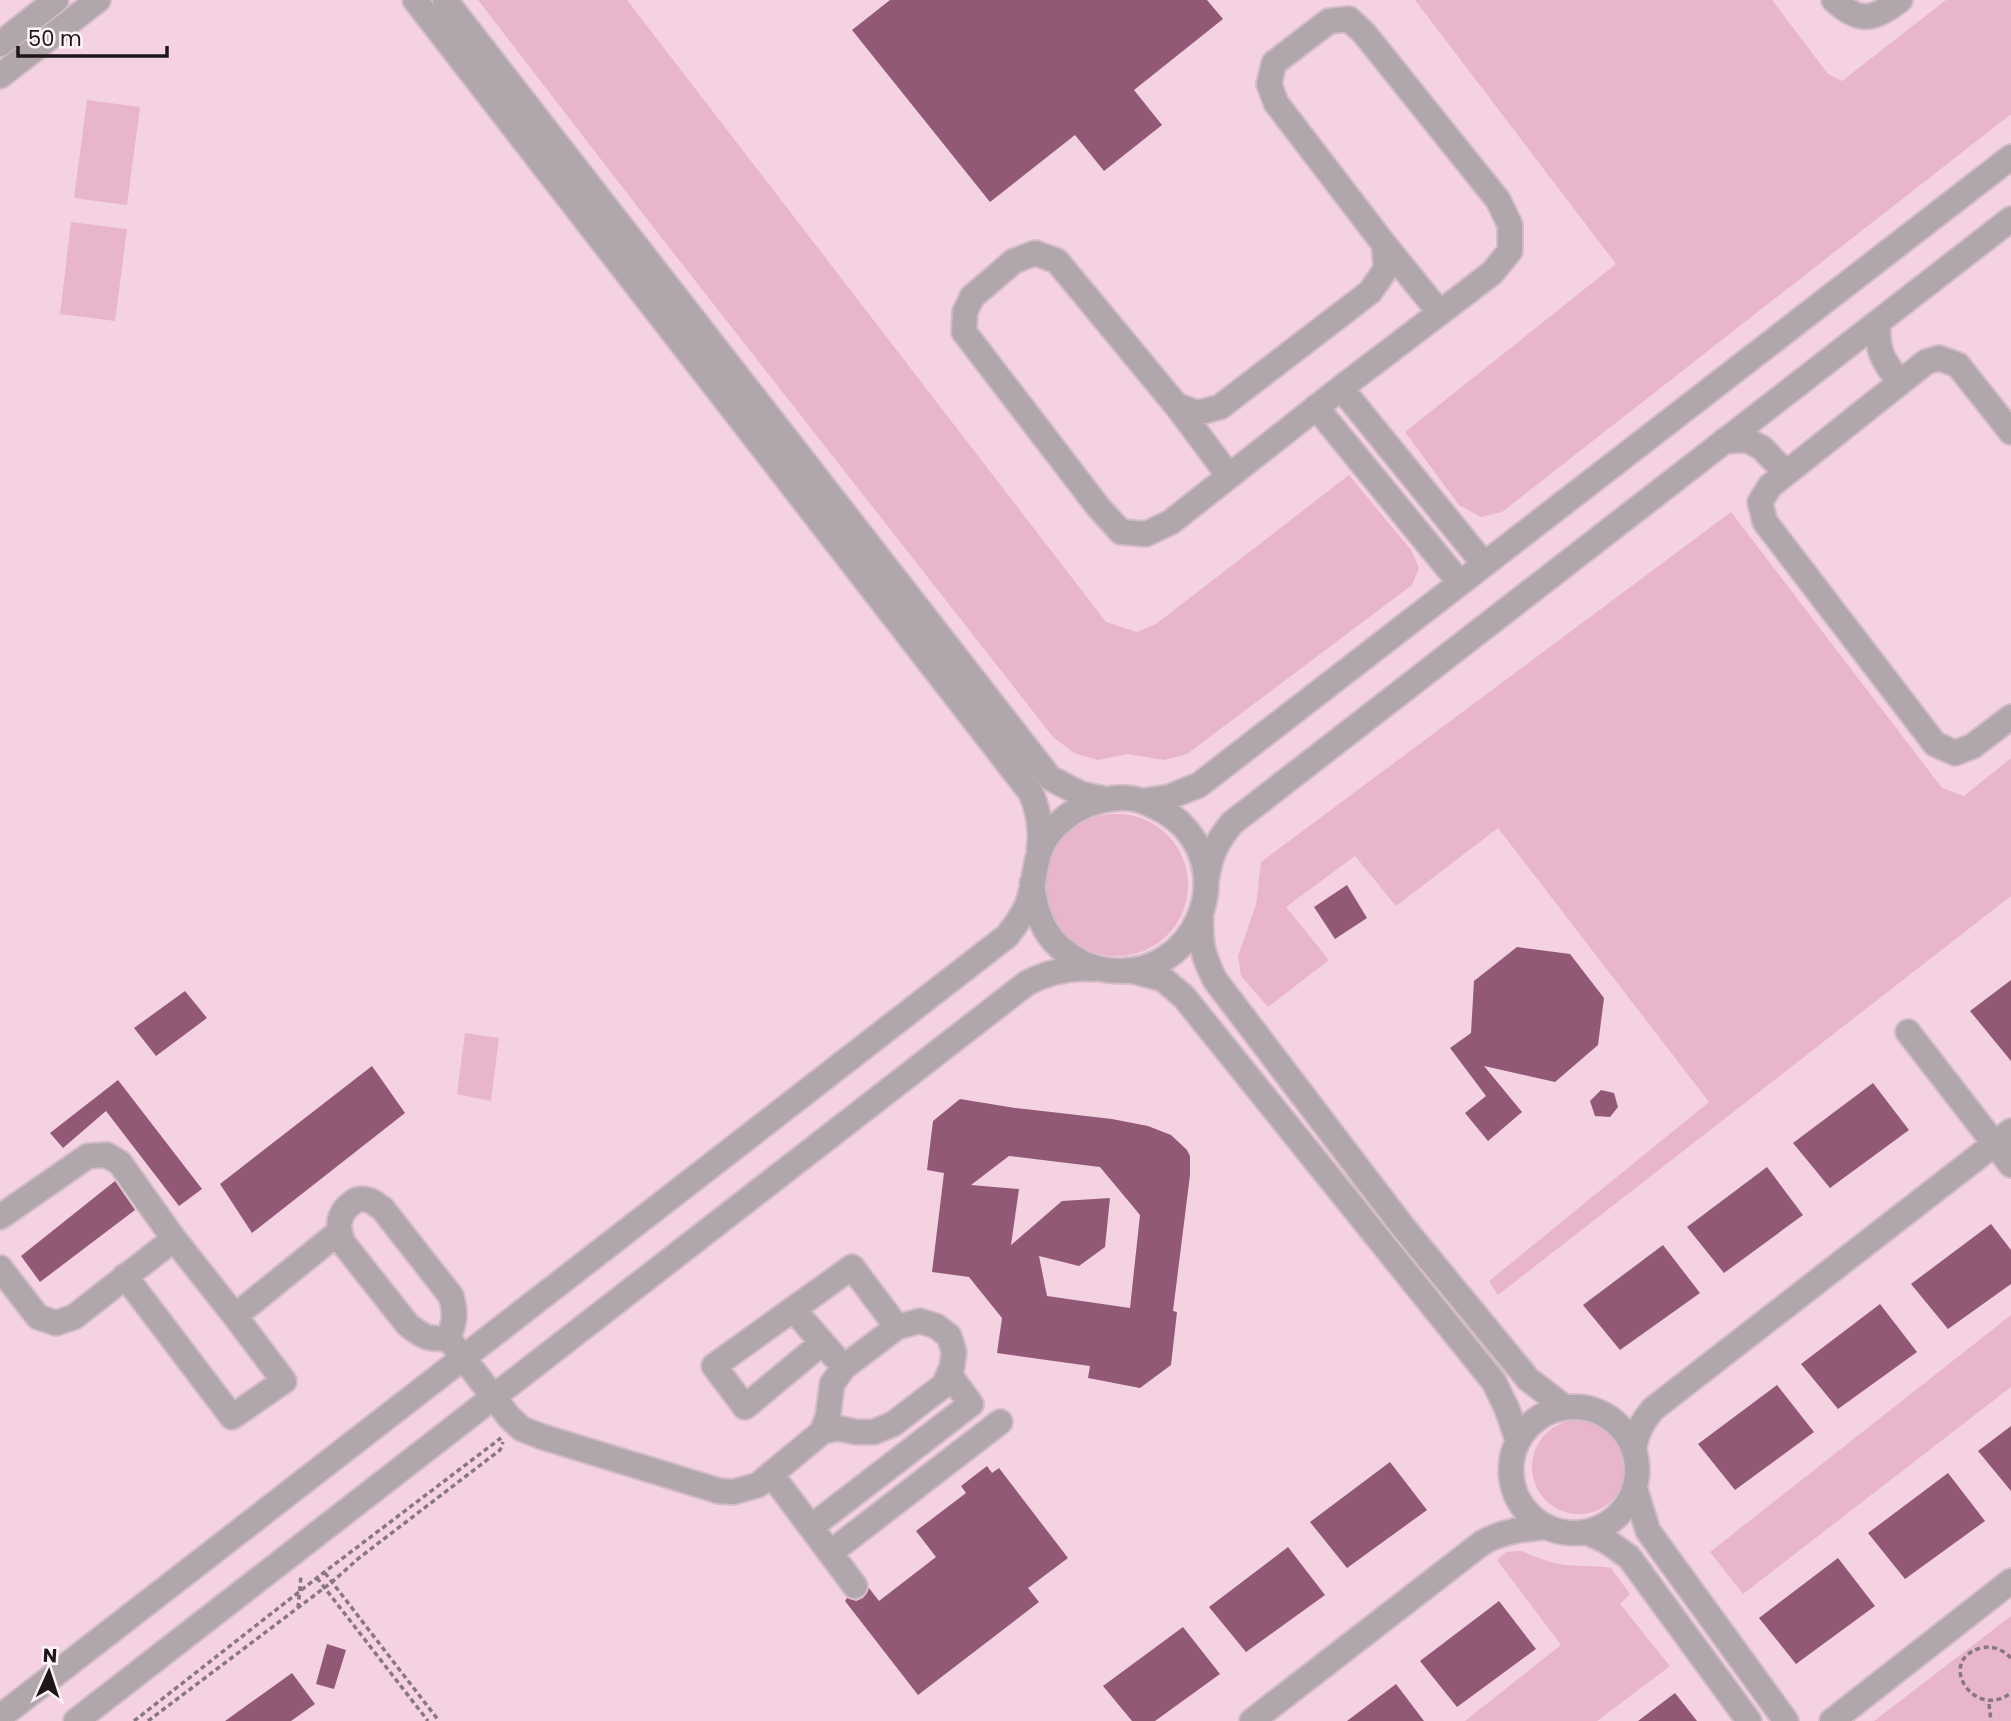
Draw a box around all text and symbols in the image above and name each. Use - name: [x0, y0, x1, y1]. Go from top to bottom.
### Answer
- scale bar: [18, 14, 166, 58]
- text: 50 m: [28, 24, 82, 53]
- north arrow: [14, 1637, 84, 1707]
- text: N: [42, 1642, 58, 1669]

